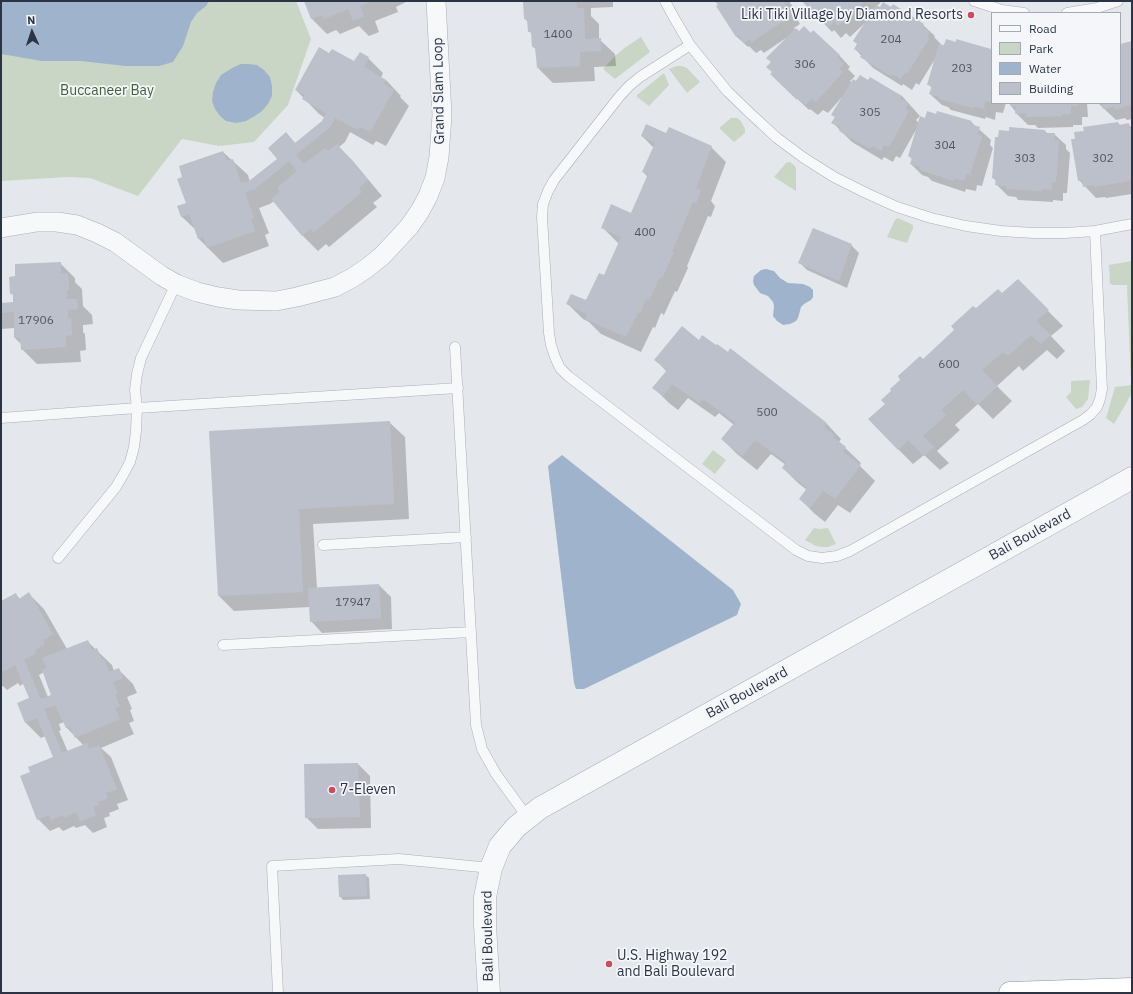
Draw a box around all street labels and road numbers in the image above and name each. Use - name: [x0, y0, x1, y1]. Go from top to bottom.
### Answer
- street label: Grand Slam Loop: [430, 37, 448, 145]
- street label: Bali Boulevard: [986, 506, 1074, 564]
- street label: Bali Boulevard: [703, 664, 791, 722]
- street label: Bali Boulevard: [479, 890, 497, 982]

